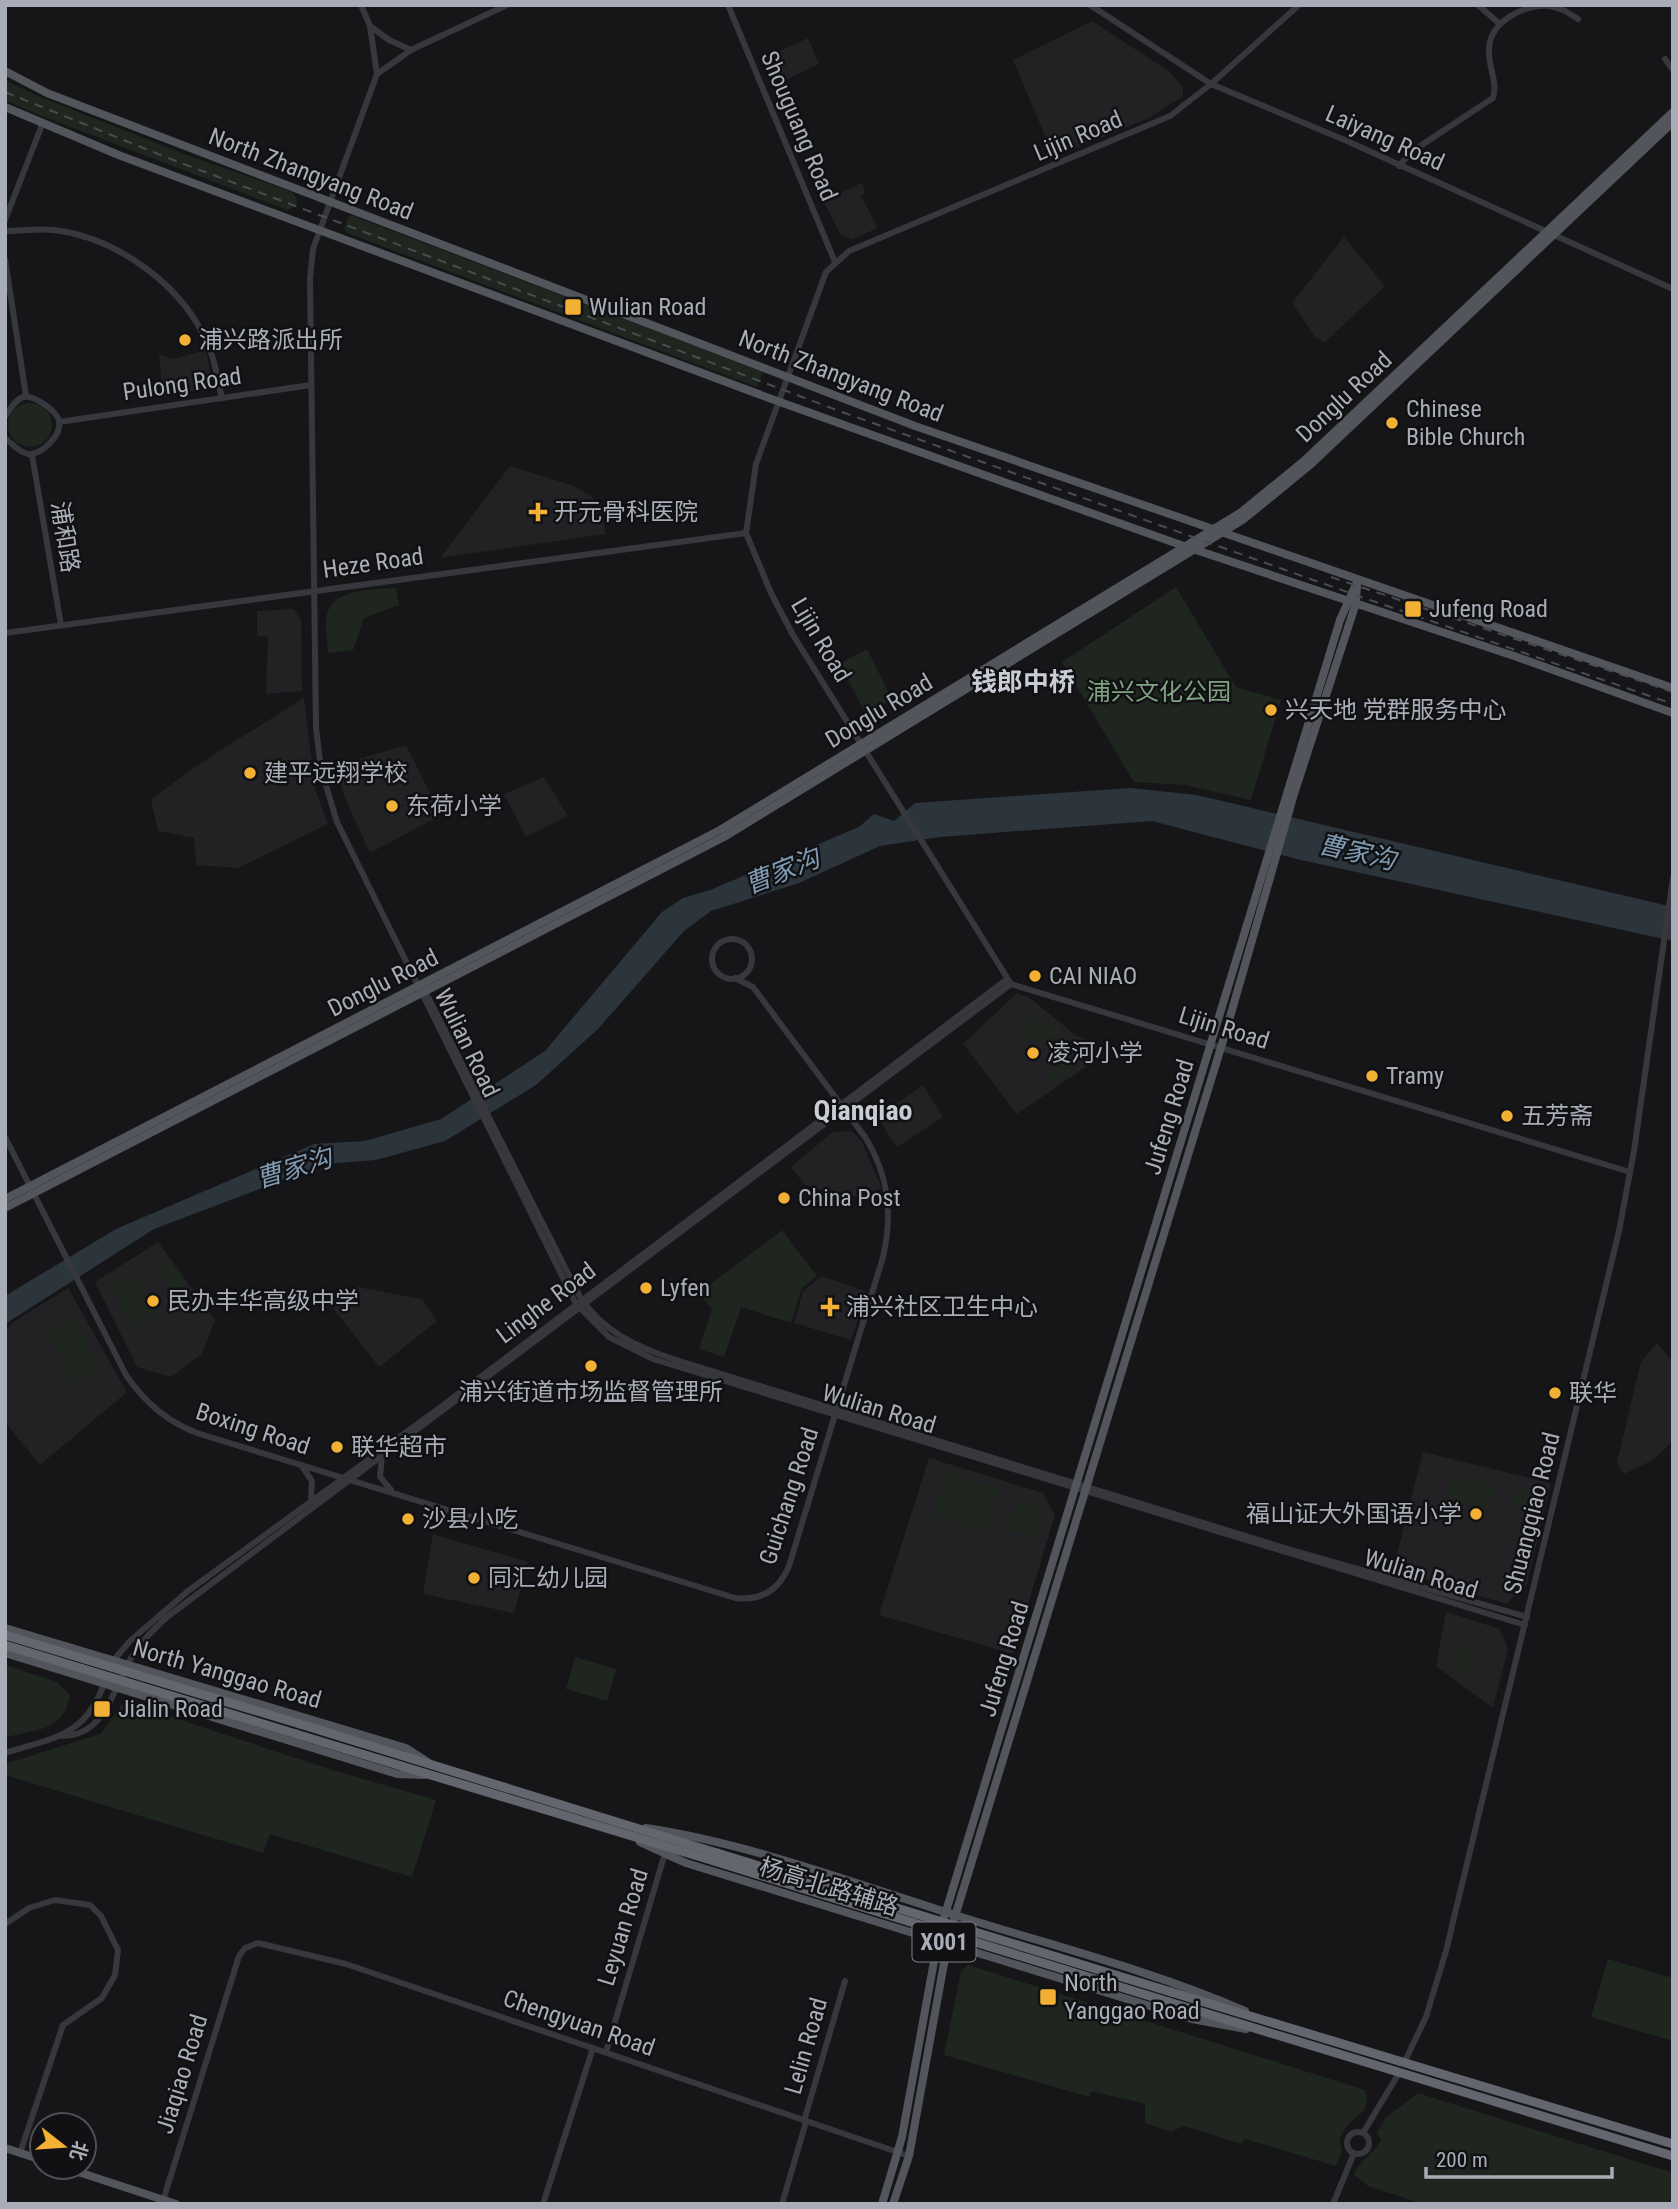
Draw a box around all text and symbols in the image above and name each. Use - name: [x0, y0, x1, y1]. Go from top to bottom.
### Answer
- street label: Shouguang Road: [755, 47, 843, 205]
- street label: Laiyang Road: [1321, 99, 1449, 177]
- street label: Lijin Road: [1030, 105, 1126, 167]
- street label: North Zhangyang Road: [205, 122, 417, 226]
- place label: Wulian Road: [589, 293, 707, 321]
- marker: Wulian Road: [563, 297, 583, 317]
- street label: North Zhangyang Road: [735, 324, 947, 428]
- place label: 浦兴路派出所: [199, 326, 343, 354]
- marker: 浦兴路派出所: [177, 332, 193, 348]
- street label: Donglu Road: [1291, 346, 1397, 448]
- street label: Pulong Road: [121, 362, 243, 406]
- place label: Chinese Bible Church: [1406, 395, 1525, 451]
- marker: Chinese Bible Church: [1384, 415, 1400, 431]
- place label: 开元骨科医院: [554, 498, 698, 526]
- street label: 浦和路: [46, 499, 84, 575]
- marker: 开元骨科医院: [528, 502, 548, 522]
- street label: Heze Road: [321, 542, 425, 584]
- street label: Lijin Road: [785, 593, 857, 687]
- place label: Jufeng Road: [1429, 595, 1548, 623]
- marker: Jufeng Road: [1403, 599, 1423, 619]
- district label: 钱郎中桥: [971, 667, 1075, 697]
- street label: Donglu Road: [820, 668, 938, 754]
- park label: 浦兴文化公园: [1087, 678, 1231, 706]
- place label: 兴天地 党群服务中心: [1285, 696, 1507, 724]
- marker: 兴天地 党群服务中心: [1263, 702, 1279, 718]
- place label: 建平远翔学校: [264, 759, 408, 787]
- marker: 建平远翔学校: [242, 765, 258, 781]
- place label: 东荷小学: [406, 792, 502, 820]
- marker: 东荷小学: [384, 798, 400, 814]
- water label: 曹家沟: [1316, 829, 1401, 876]
- water label: 曹家沟: [740, 841, 827, 900]
- street label: Donglu Road: [323, 943, 443, 1023]
- place label: CAI NIAO: [1049, 962, 1137, 990]
- marker: CAI NIAO: [1027, 968, 1043, 984]
- street label: Wulian Road: [429, 984, 505, 1102]
- street label: Lijin Road: [1175, 1001, 1273, 1055]
- place label: 凌河小学: [1047, 1039, 1143, 1067]
- marker: 凌河小学: [1025, 1045, 1041, 1061]
- street label: Jufeng Road: [1138, 1056, 1200, 1178]
- place label: Tramy: [1386, 1062, 1444, 1090]
- marker: Tramy: [1364, 1068, 1380, 1084]
- district label: Qianqiao: [813, 1094, 913, 1127]
- place label: 五芳斋: [1521, 1102, 1593, 1130]
- marker: 五芳斋: [1499, 1108, 1515, 1124]
- water label: 曹家沟: [252, 1141, 339, 1194]
- place label: China Post: [798, 1184, 901, 1212]
- marker: China Post: [776, 1190, 792, 1206]
- street label: Linghe Road: [491, 1257, 601, 1349]
- place label: Lyfen: [660, 1274, 710, 1302]
- marker: Lyfen: [638, 1280, 654, 1296]
- place label: 民办丰华高级中学: [167, 1287, 359, 1315]
- marker: 民办丰华高级中学: [145, 1293, 161, 1309]
- place label: 浦兴社区卫生中心: [846, 1293, 1038, 1321]
- marker: 浦兴社区卫生中心: [820, 1297, 840, 1317]
- marker: 浦兴街道市场监督管理所: [583, 1358, 599, 1374]
- place label: 浦兴街道市场监督管理所: [459, 1378, 723, 1406]
- street label: Wulian Road: [819, 1378, 939, 1440]
- place label: 联华: [1569, 1379, 1617, 1407]
- marker: 联华: [1547, 1385, 1563, 1401]
- street label: Boxing Road: [193, 1397, 313, 1461]
- street label: Guichang Road: [754, 1424, 824, 1568]
- street label: Shuangqiao Road: [1498, 1429, 1566, 1597]
- place label: 联华超市: [351, 1433, 447, 1461]
- marker: 联华超市: [329, 1439, 345, 1455]
- place label: 福山证大外国语小学: [1246, 1500, 1462, 1528]
- place label: 沙县小吃: [422, 1505, 518, 1533]
- marker: 福山证大外国语小学: [1468, 1506, 1484, 1522]
- marker: 沙县小吃: [400, 1511, 416, 1527]
- street label: Wulian Road: [1361, 1543, 1481, 1605]
- place label: 同汇幼儿园: [488, 1564, 608, 1592]
- marker: 同汇幼儿园: [466, 1570, 482, 1586]
- street label: Jufeng Road: [973, 1598, 1035, 1720]
- street label: North Yanggao Road: [130, 1634, 324, 1714]
- place label: Jialin Road: [118, 1695, 223, 1723]
- marker: Jialin Road: [92, 1699, 112, 1719]
- street label: 杨高北路辅路: [756, 1853, 902, 1921]
- street label: Leyuan Road: [592, 1865, 654, 1989]
- road number: X001: [912, 1923, 976, 1962]
- place label: North Yanggao Road: [1064, 1969, 1200, 2025]
- street label: Chengyuan Road: [500, 1984, 658, 2062]
- marker: North Yanggao Road: [1038, 1987, 1058, 2007]
- street label: Lelin Road: [779, 1995, 833, 2097]
- street label: Jiaqiao Road: [151, 2011, 213, 2137]
- north arrow: [28, 2111, 98, 2181]
- scale bar: [1426, 2136, 1612, 2180]
- text: 北: [65, 2138, 93, 2163]
- text: 200 m: [1436, 2148, 1488, 2172]

